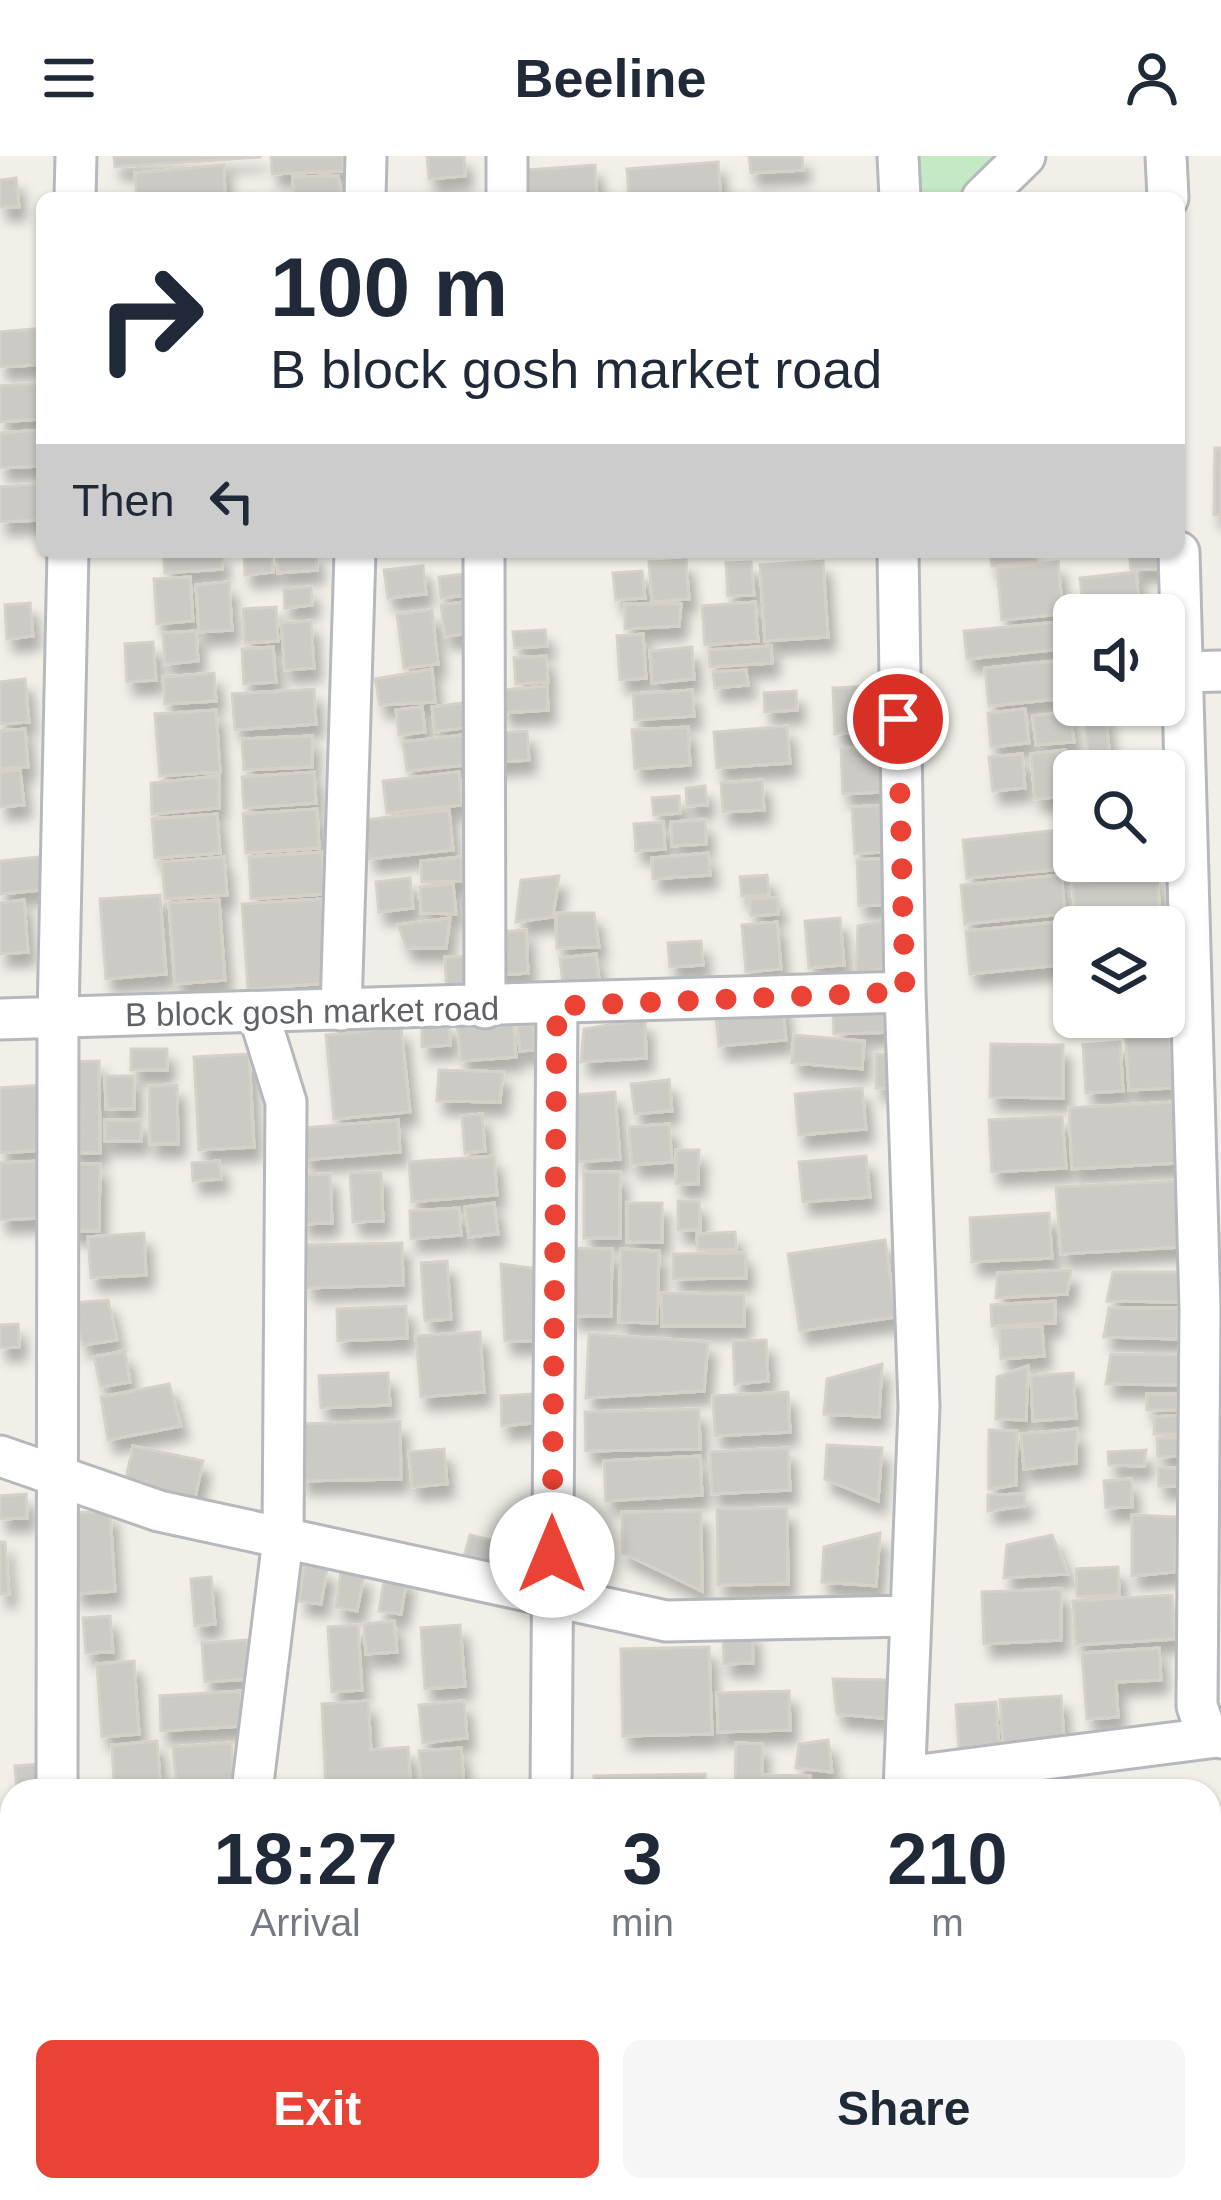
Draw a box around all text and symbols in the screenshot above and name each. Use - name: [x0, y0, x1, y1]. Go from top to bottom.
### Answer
- icon: menu: [36, 45, 102, 111]
- icon: person: [1119, 45, 1185, 111]
- text: Beeline: [514, 48, 707, 108]
- icon: right: [72, 240, 228, 396]
- text: 100 m: [270, 240, 508, 334]
- text: B block gosh market road: [270, 339, 882, 399]
- icon: left: [199, 468, 265, 534]
- text: Then: [72, 475, 175, 526]
- map controls: [1053, 594, 1185, 1038]
- button: sound: [1053, 594, 1185, 726]
- pin: [847, 668, 949, 770]
- icon: arrive: [865, 686, 931, 752]
- button: search: [1053, 750, 1185, 882]
- button: layers: [1053, 906, 1185, 1038]
- street label: B block gosh market road: [125, 990, 499, 1033]
- position arrow: [489, 1492, 615, 1618]
- text: 18:27: [213, 1819, 398, 1899]
- text: 3: [622, 1819, 663, 1899]
- text: 210: [887, 1819, 1008, 1899]
- text: Arrival: [250, 1901, 361, 1944]
- text: min: [611, 1901, 674, 1944]
- text: m: [931, 1901, 964, 1944]
- button: Exit: [36, 2040, 599, 2178]
- button: Share: [623, 2040, 1185, 2178]

